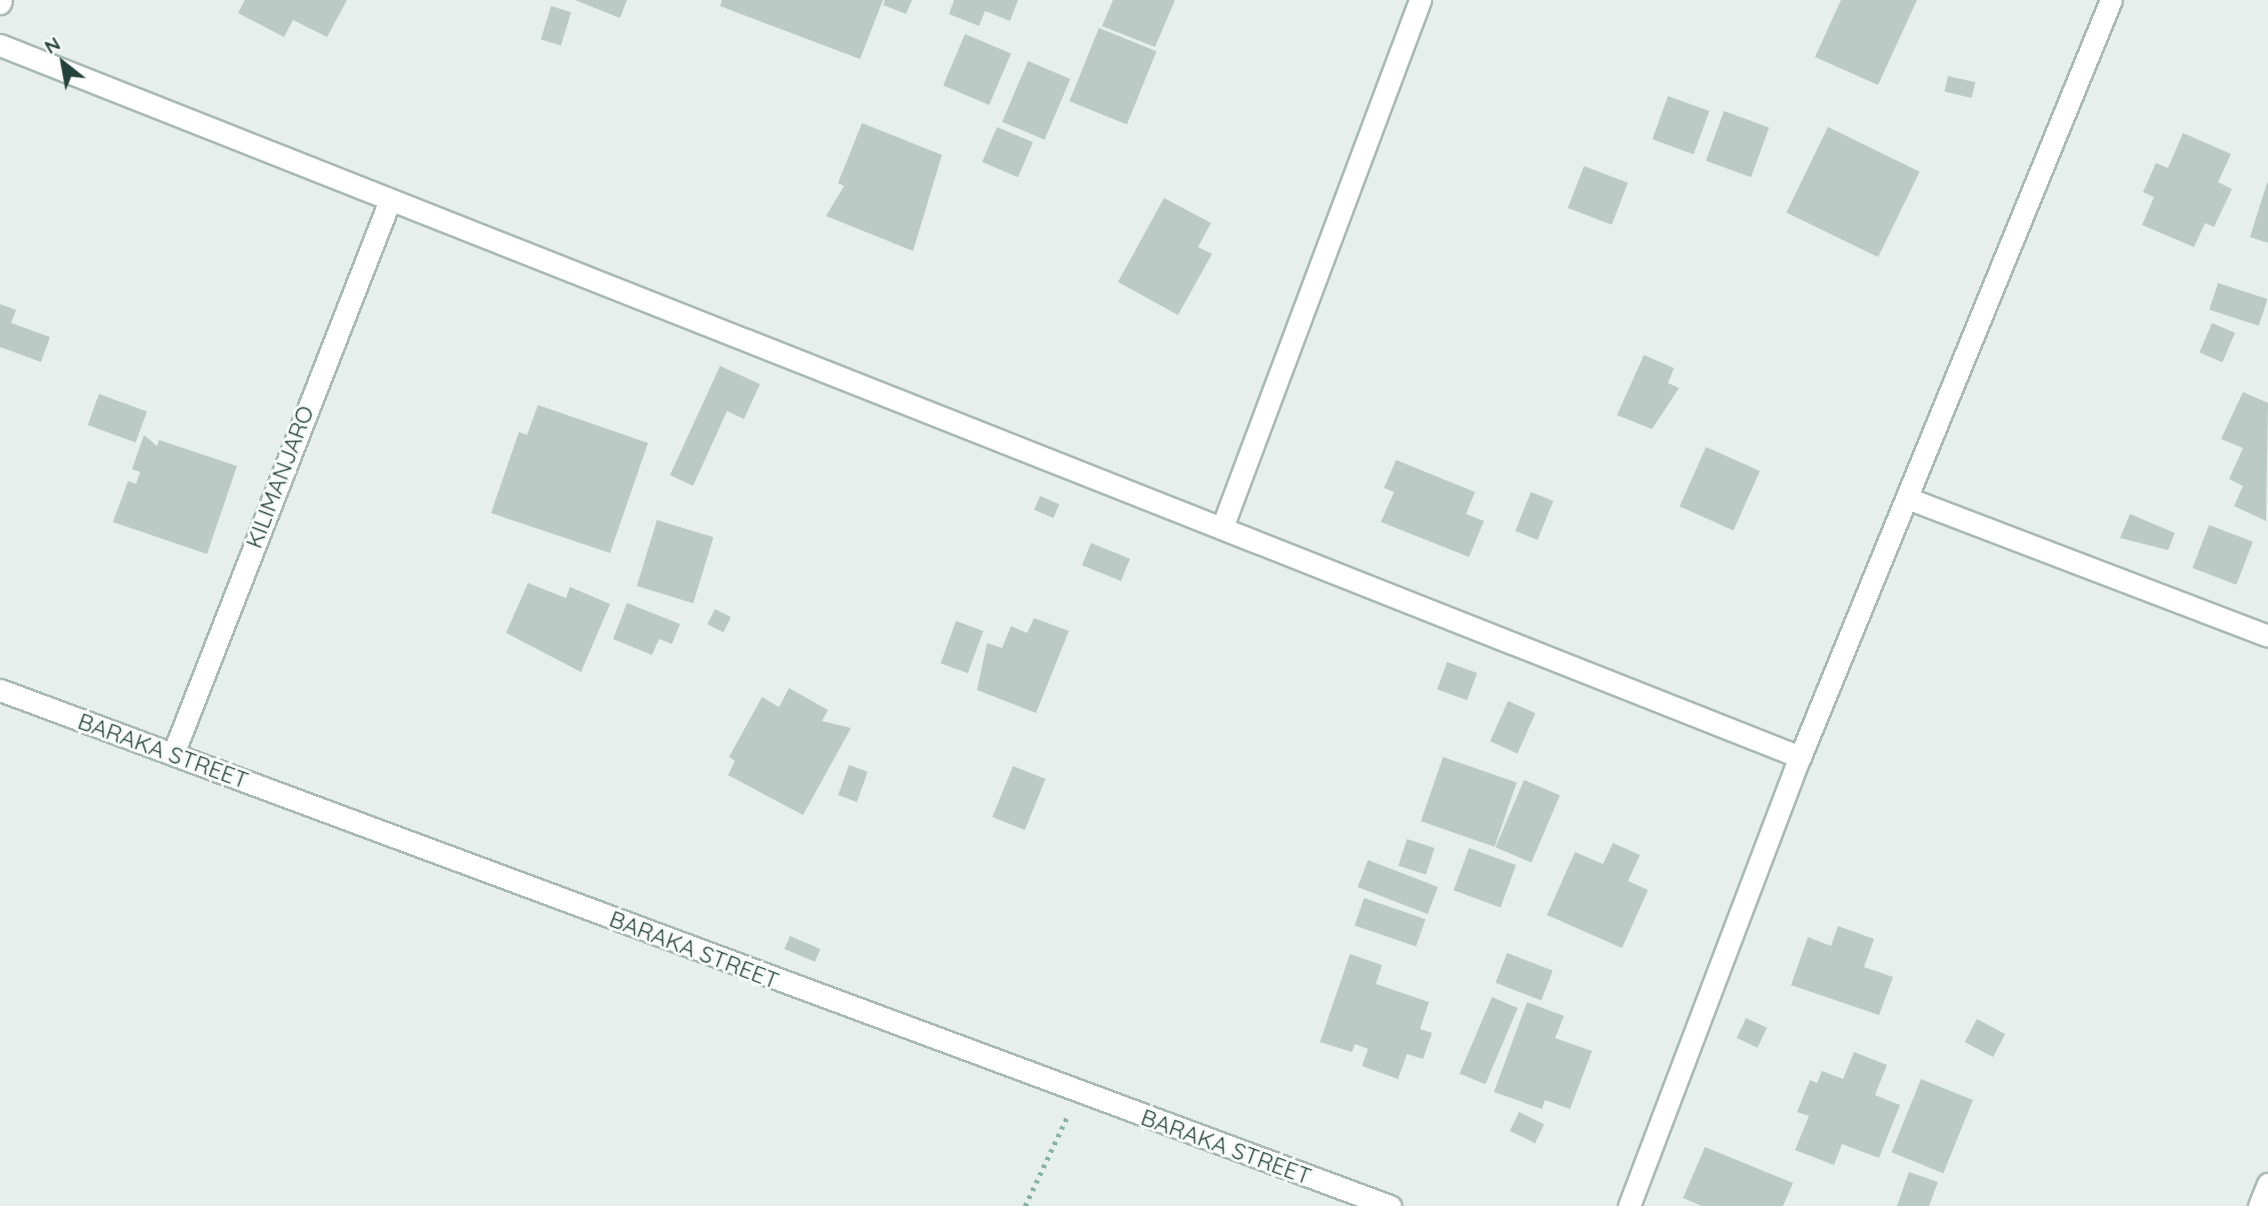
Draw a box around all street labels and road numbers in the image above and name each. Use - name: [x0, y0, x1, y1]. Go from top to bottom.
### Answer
- street label: KILIMANJARO: [240, 402, 320, 552]
- street label: BARAKA STREET: [74, 707, 252, 795]
- street label: BARAKA STREET: [605, 905, 783, 995]
- street label: BARAKA STREET: [1137, 1103, 1315, 1191]

